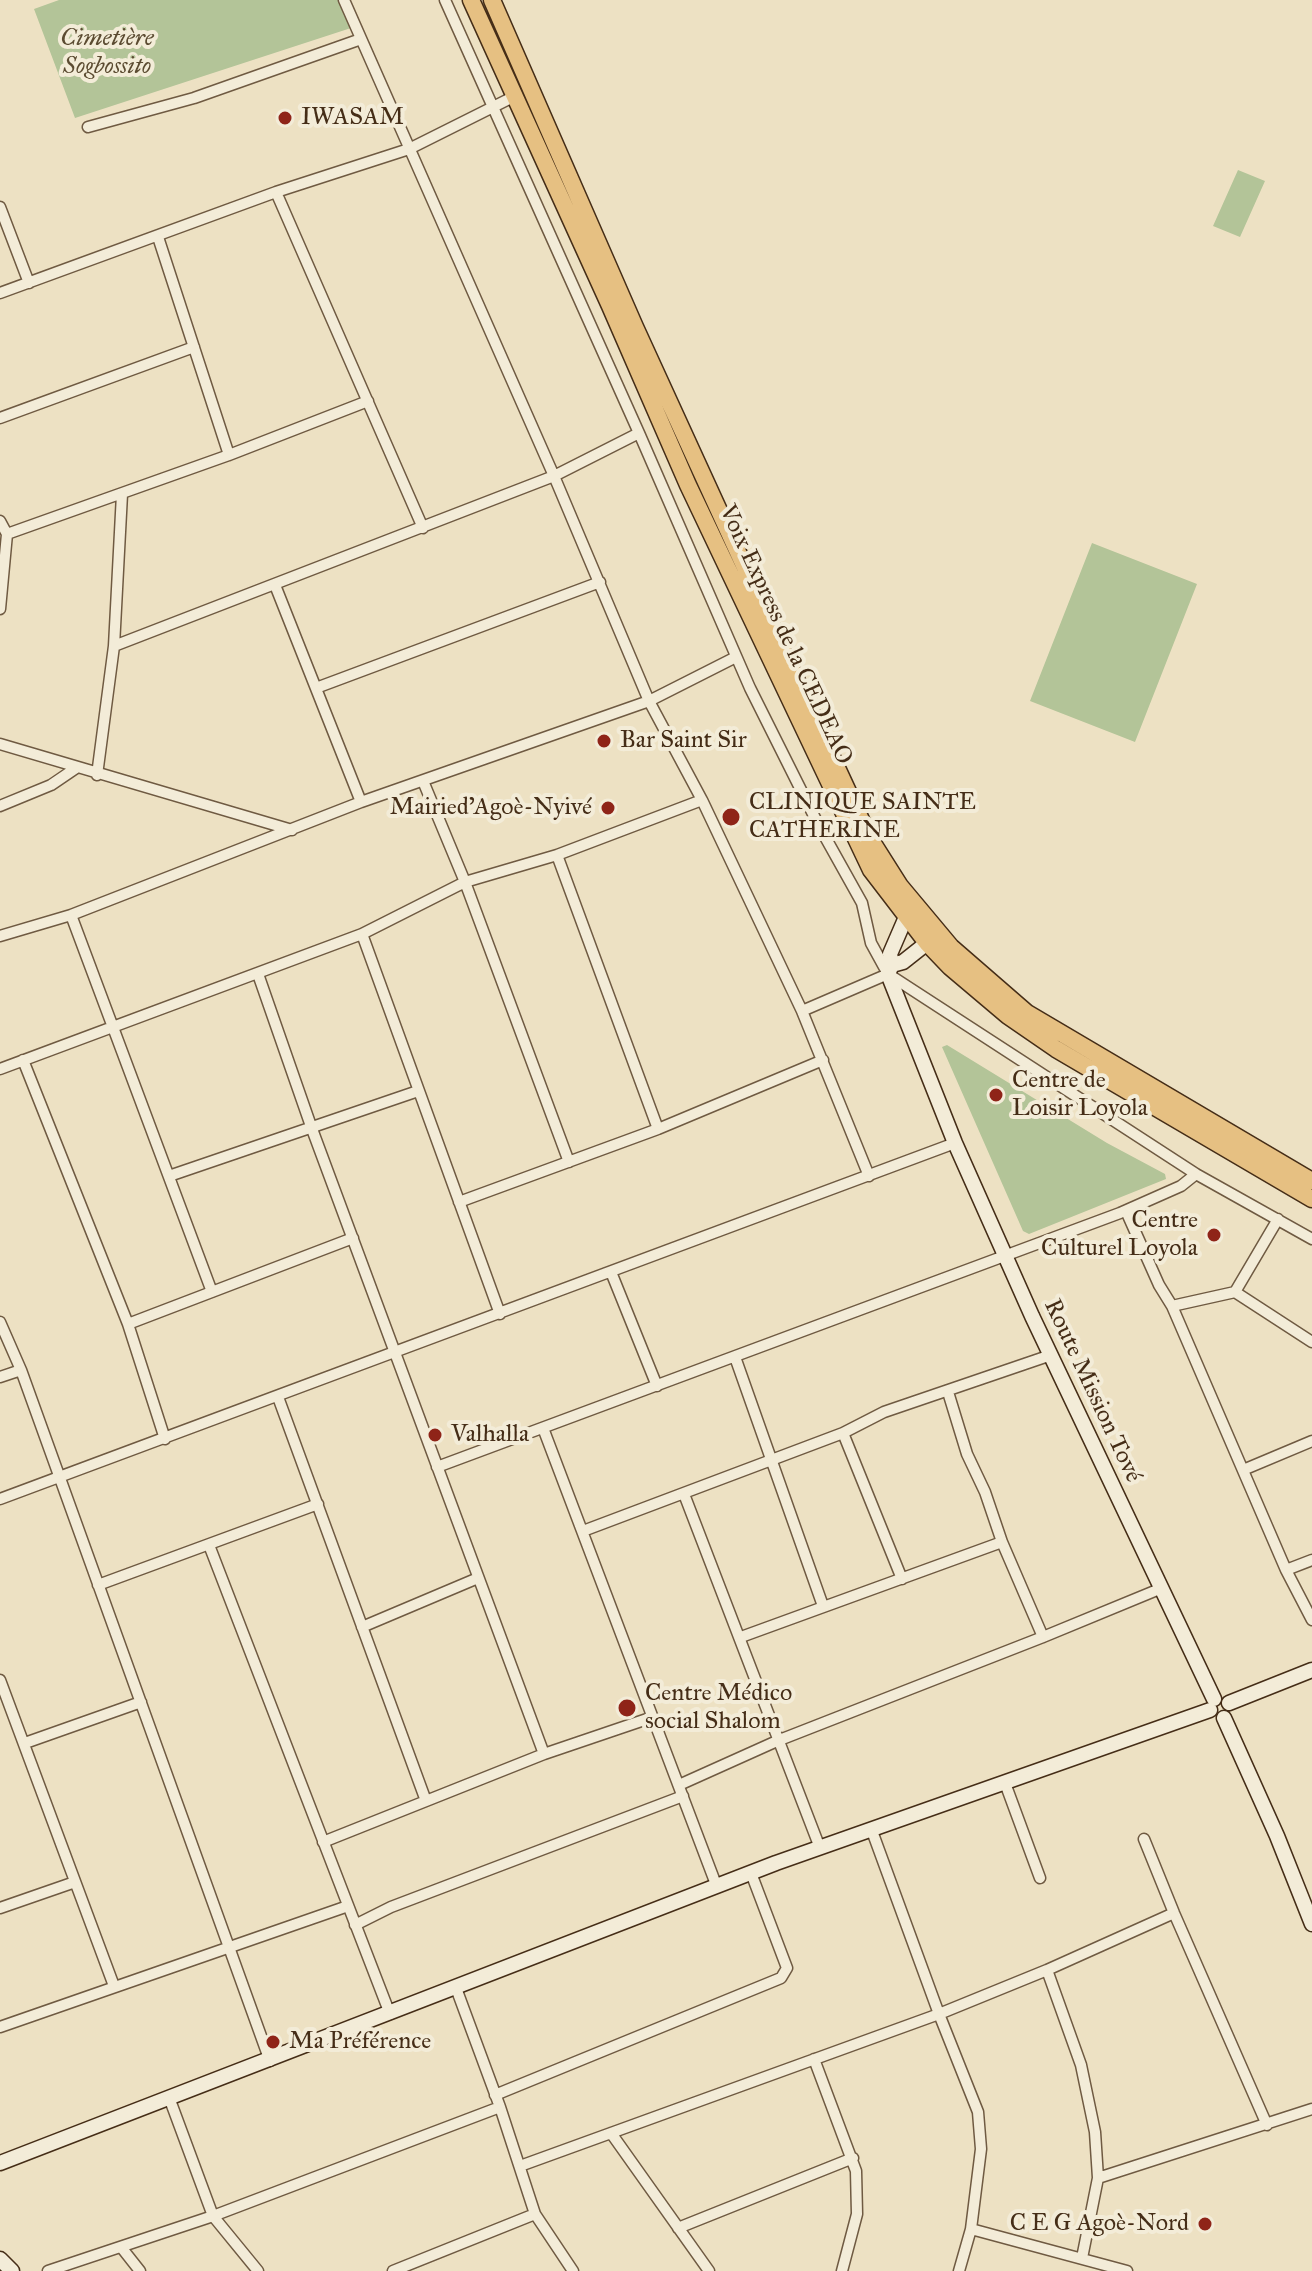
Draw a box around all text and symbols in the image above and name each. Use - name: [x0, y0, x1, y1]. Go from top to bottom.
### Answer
- park label: Cimetière Sogbossito: [60, 25, 154, 81]
- place label: IWASAM: [301, 104, 404, 132]
- marker: IWASAM: [276, 109, 294, 127]
- street label: Voix Express de la CEDEAO: [712, 501, 858, 769]
- place label: Bar Saint Sir: [620, 727, 747, 755]
- marker: Bar Saint Sir: [595, 732, 613, 750]
- place label: CLINIQUE SAINTE CATHERINE: [749, 789, 976, 845]
- place label: Mairied'Agoè-Nyivé: [390, 794, 592, 822]
- marker: Mairied'Agoè-Nyivé: [599, 799, 617, 817]
- marker: CLINIQUE SAINTE CATHERINE: [720, 806, 742, 828]
- place label: Centre de Loisir Loyola: [1012, 1067, 1148, 1123]
- marker: Centre de Loisir Loyola: [987, 1086, 1005, 1104]
- place label: Centre Culturel Loyola: [1041, 1207, 1198, 1263]
- marker: Centre Culturel Loyola: [1205, 1226, 1223, 1244]
- street label: Route Mission Tové: [1037, 1295, 1147, 1487]
- place label: Valhalla: [451, 1421, 529, 1449]
- marker: Valhalla: [426, 1426, 444, 1444]
- place label: Centre Médico social Shalom: [645, 1680, 792, 1736]
- marker: Centre Médico social Shalom: [616, 1697, 638, 1719]
- place label: Ma Préférence: [289, 2028, 431, 2056]
- marker: Ma Préférence: [264, 2033, 282, 2051]
- place label: C E G Agoè-Nord: [1010, 2210, 1189, 2238]
- marker: C E G Agoè-Nord: [1196, 2215, 1214, 2233]

